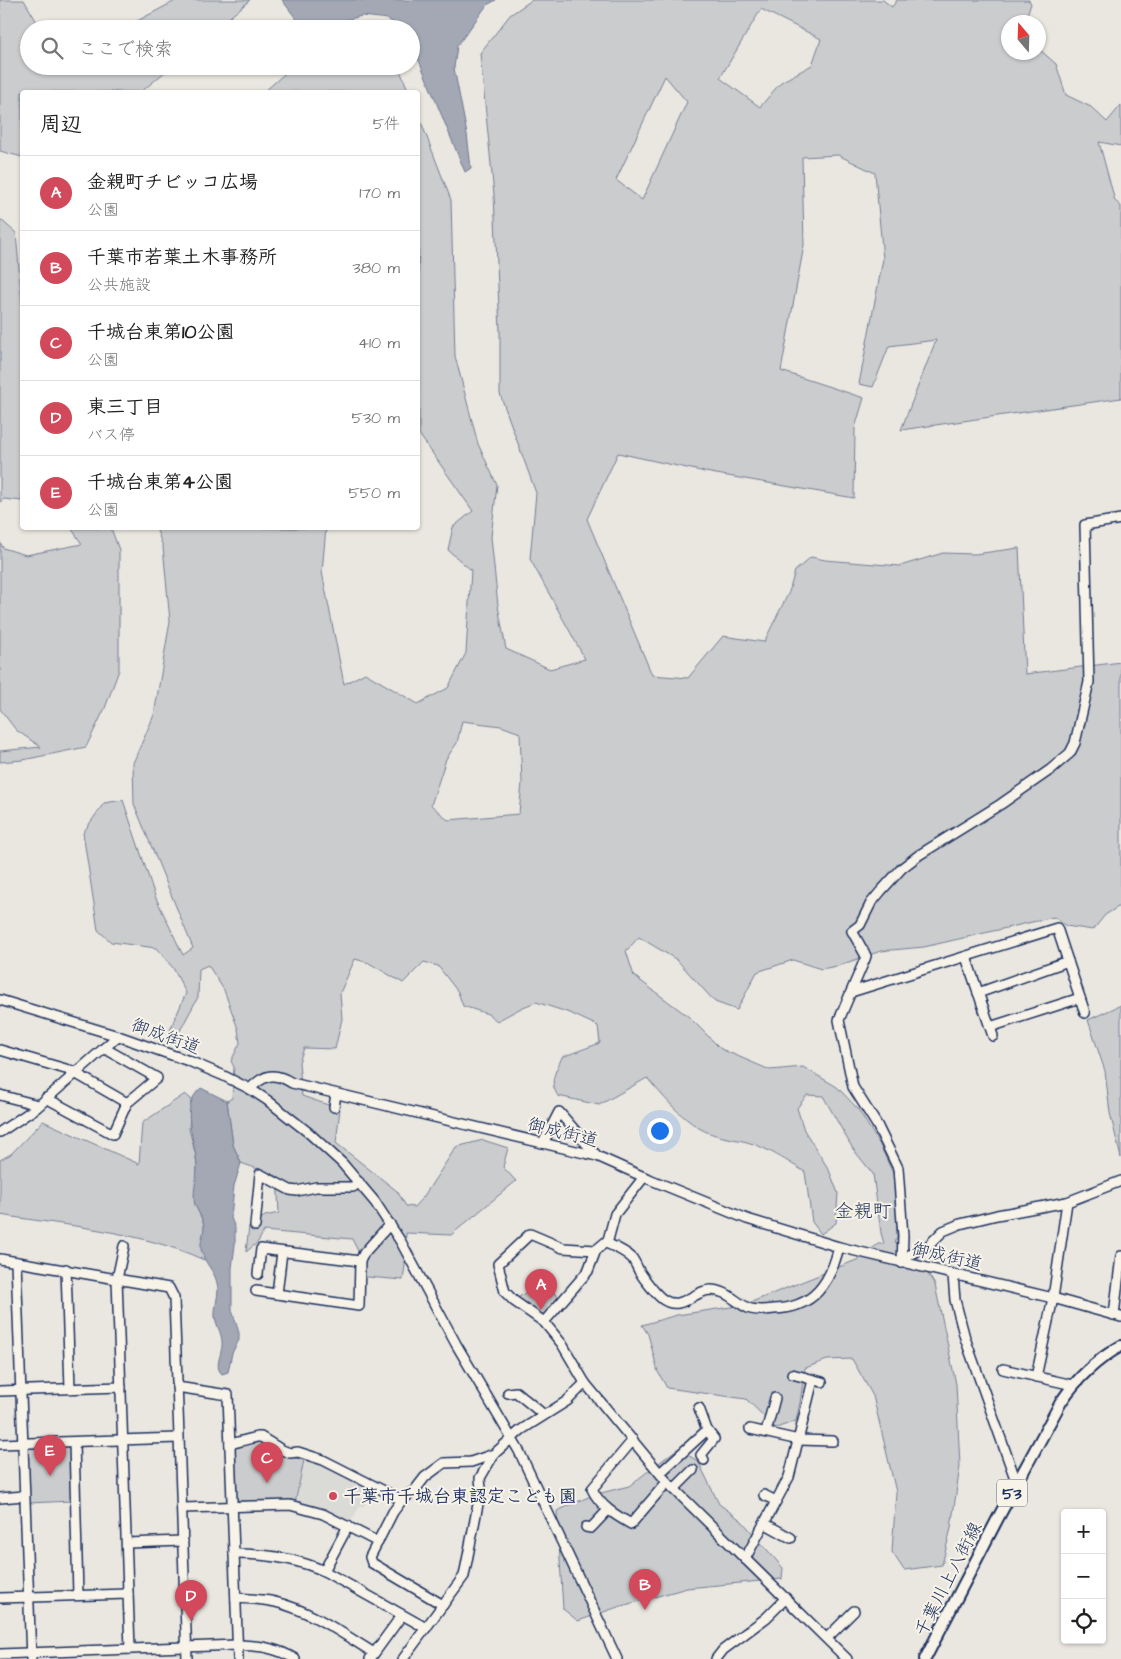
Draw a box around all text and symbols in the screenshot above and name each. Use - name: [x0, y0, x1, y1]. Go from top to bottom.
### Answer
- north arrow: [1001, 15, 1046, 60]
- search box: [20, 20, 420, 75]
- icon: search: [38, 34, 66, 62]
- text: ここで検索: [78, 36, 173, 63]
- text: 周辺: [40, 110, 82, 139]
- text: 5件: [373, 113, 400, 135]
- text: 金親町チビッコ広場: [87, 169, 258, 196]
- text: A: [51, 182, 61, 204]
- text: 170 m: [359, 182, 400, 204]
- text: 公園: [87, 199, 119, 221]
- text: 千葉市若葉土木事務所: [87, 244, 277, 271]
- text: B: [50, 257, 62, 279]
- text: 380 m: [353, 257, 400, 279]
- text: 公共施設: [87, 274, 151, 296]
- text: 千城台東第10公園: [87, 319, 234, 346]
- text: C: [50, 332, 62, 354]
- text: 410 m: [358, 332, 400, 354]
- text: 公園: [87, 349, 119, 371]
- text: 東三丁目: [87, 394, 163, 421]
- text: D: [51, 407, 61, 429]
- text: 530 m: [352, 407, 400, 429]
- text: バス停: [87, 424, 135, 446]
- text: 千城台東第4公園: [87, 469, 233, 496]
- text: E: [51, 482, 61, 504]
- text: 550 m: [348, 482, 400, 504]
- text: 公園: [87, 499, 119, 521]
- street label: 御成街道: [128, 1012, 204, 1061]
- street label: 御成街道: [525, 1112, 601, 1153]
- your location: [647, 1118, 673, 1144]
- district label: 金親町: [834, 1198, 892, 1225]
- street label: 御成街道: [909, 1236, 985, 1277]
- pin: A: [525, 1269, 557, 1310]
- pin: E: [34, 1435, 66, 1476]
- pin: C: [251, 1442, 283, 1483]
- road number: 53: [997, 1480, 1027, 1506]
- place label: 千葉市千城台東認定こども園: [343, 1484, 577, 1509]
- marker: 千葉市千城台東認定こども園: [327, 1490, 339, 1502]
- map controls: [1061, 1509, 1106, 1644]
- button: +: [1061, 1509, 1106, 1554]
- street label: 千葉川上八街線: [909, 1517, 988, 1641]
- button: −: [1061, 1554, 1106, 1599]
- pin: B: [629, 1569, 661, 1610]
- pin: D: [175, 1580, 207, 1621]
- button: locate: [1061, 1599, 1106, 1644]

